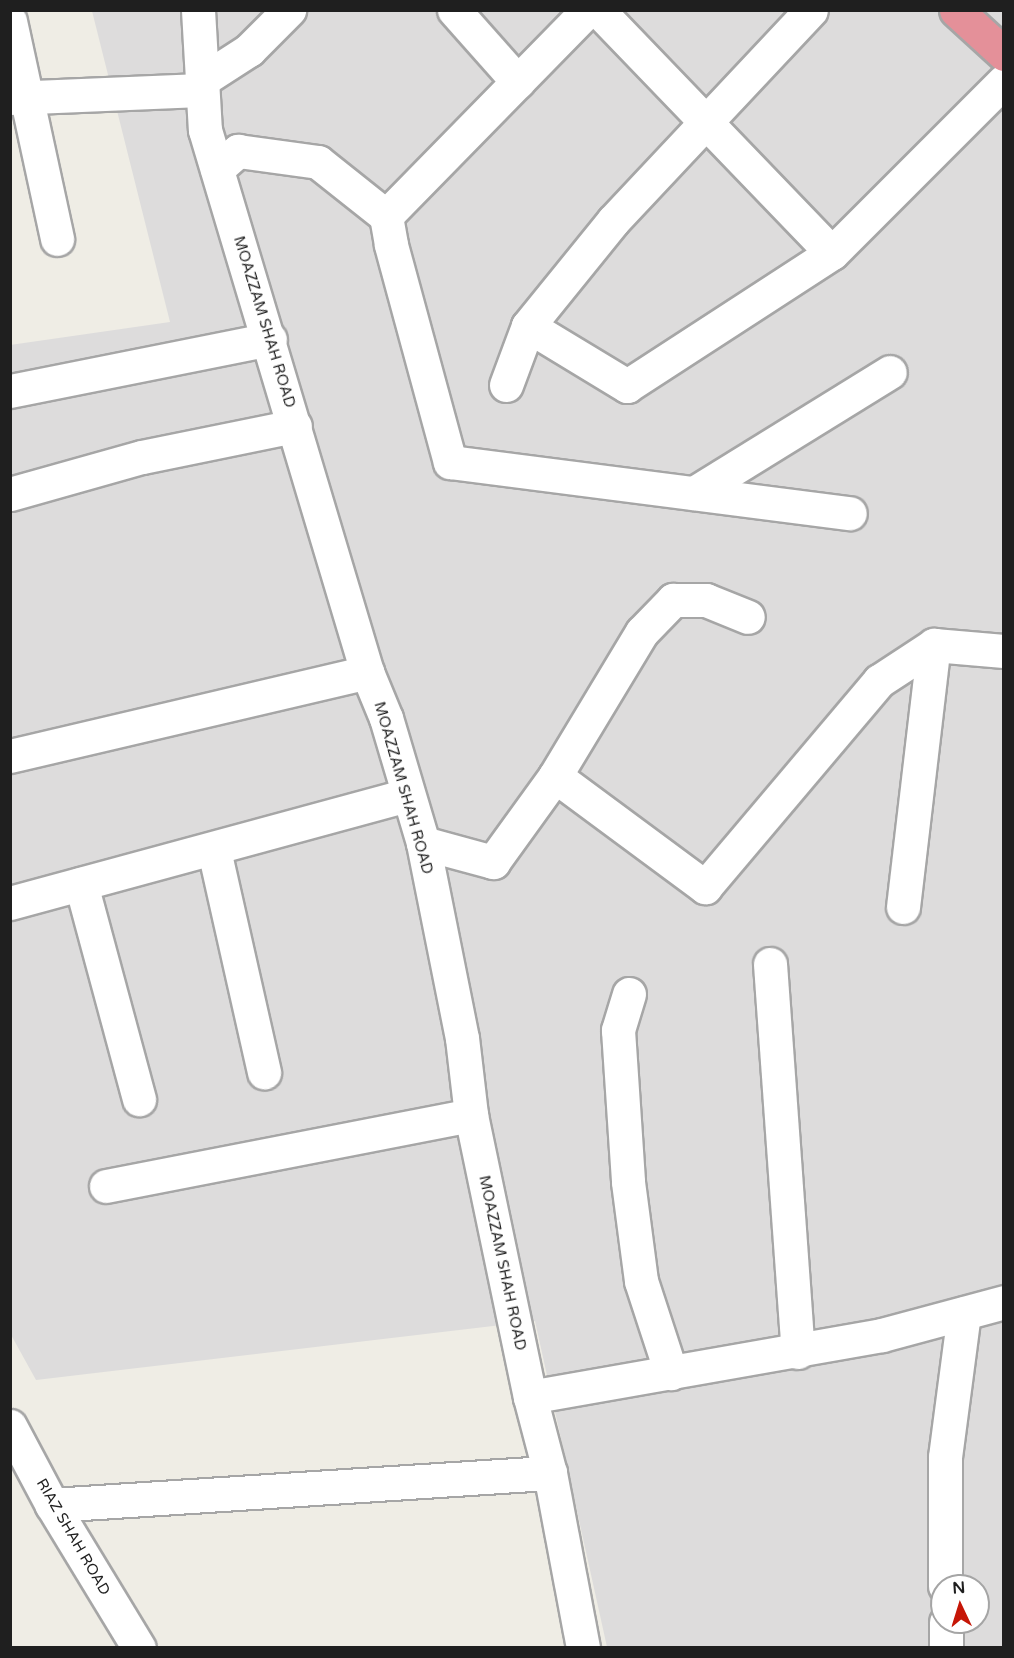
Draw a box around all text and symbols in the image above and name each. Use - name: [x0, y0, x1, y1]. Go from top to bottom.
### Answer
- street label: MOAZZAM SHAH ROAD: [229, 234, 299, 410]
- street label: MOAZZAM SHAH ROAD: [370, 700, 436, 876]
- street label: MOAZZAM SHAH ROAD: [475, 1174, 529, 1352]
- street label: RIAZ SHAH ROAD: [32, 1475, 114, 1599]
- north arrow: [930, 1574, 990, 1634]
- text: N: [952, 1578, 966, 1598]

